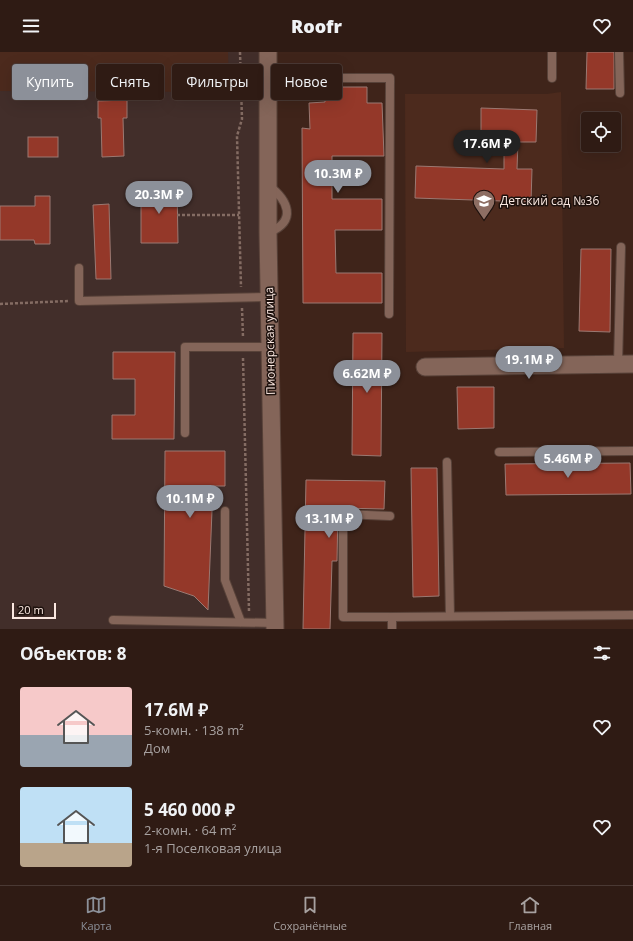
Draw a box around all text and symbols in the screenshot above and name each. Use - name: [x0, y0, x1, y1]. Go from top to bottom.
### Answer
- text: Roofr: [291, 14, 342, 38]
- icon: menu: [20, 15, 42, 37]
- icon: heart: [591, 15, 613, 37]
- chip: Купить: [12, 64, 88, 100]
- chip: Снять: [96, 64, 164, 100]
- chip: Фильтры: [172, 64, 263, 100]
- chip: Новое: [271, 64, 342, 100]
- map controls: [581, 112, 621, 152]
- button: locate: [581, 112, 621, 152]
- pin: 17.6M ₽: [450, 130, 524, 164]
- text: 17.6M ₽: [462, 134, 512, 152]
- pin: 10.3M ₽: [301, 160, 375, 194]
- text: 10.3M ₽: [313, 164, 363, 182]
- pin: 20.3M ₽: [122, 181, 196, 215]
- text: 20.3M ₽: [134, 185, 184, 203]
- school or university icon: Детский сад №36: [471, 188, 497, 221]
- place label: Детский сад №36: [500, 192, 599, 209]
- street label: Пионерская улица: [260, 287, 279, 395]
- pin: 19.1M ₽: [492, 346, 566, 380]
- text: 19.1M ₽: [504, 350, 554, 368]
- pin: 6.62M ₽: [330, 360, 404, 394]
- text: 6.62M ₽: [342, 364, 392, 382]
- pin: 5.46M ₽: [531, 445, 605, 479]
- text: 5.46M ₽: [543, 449, 593, 467]
- pin: 10.1M ₽: [153, 485, 227, 519]
- text: 10.1M ₽: [165, 489, 215, 507]
- pin: 13.1M ₽: [292, 505, 366, 539]
- text: 13.1M ₽: [304, 509, 354, 527]
- scale bar: [12, 601, 56, 620]
- text: 20 m: [18, 602, 44, 617]
- text: Объектов: 8: [20, 642, 126, 665]
- icon: filters: [591, 642, 613, 664]
- text: 17.6M ₽: [144, 698, 208, 721]
- icon: home: [52, 703, 100, 751]
- icon: heart: [591, 716, 613, 738]
- text: 5-комн. · 138 m²: [144, 721, 244, 739]
- text: Дом: [144, 739, 170, 757]
- text: 5 460 000 ₽: [144, 798, 235, 821]
- icon: home: [52, 803, 100, 851]
- icon: heart: [591, 816, 613, 838]
- text: 2-комн. · 64 m²: [144, 821, 236, 839]
- text: 1-я Поселковая улица: [144, 839, 282, 857]
- tab: Карта: [81, 894, 112, 933]
- tab: Сохранённые: [273, 894, 347, 933]
- tab: Главная: [509, 894, 552, 933]

